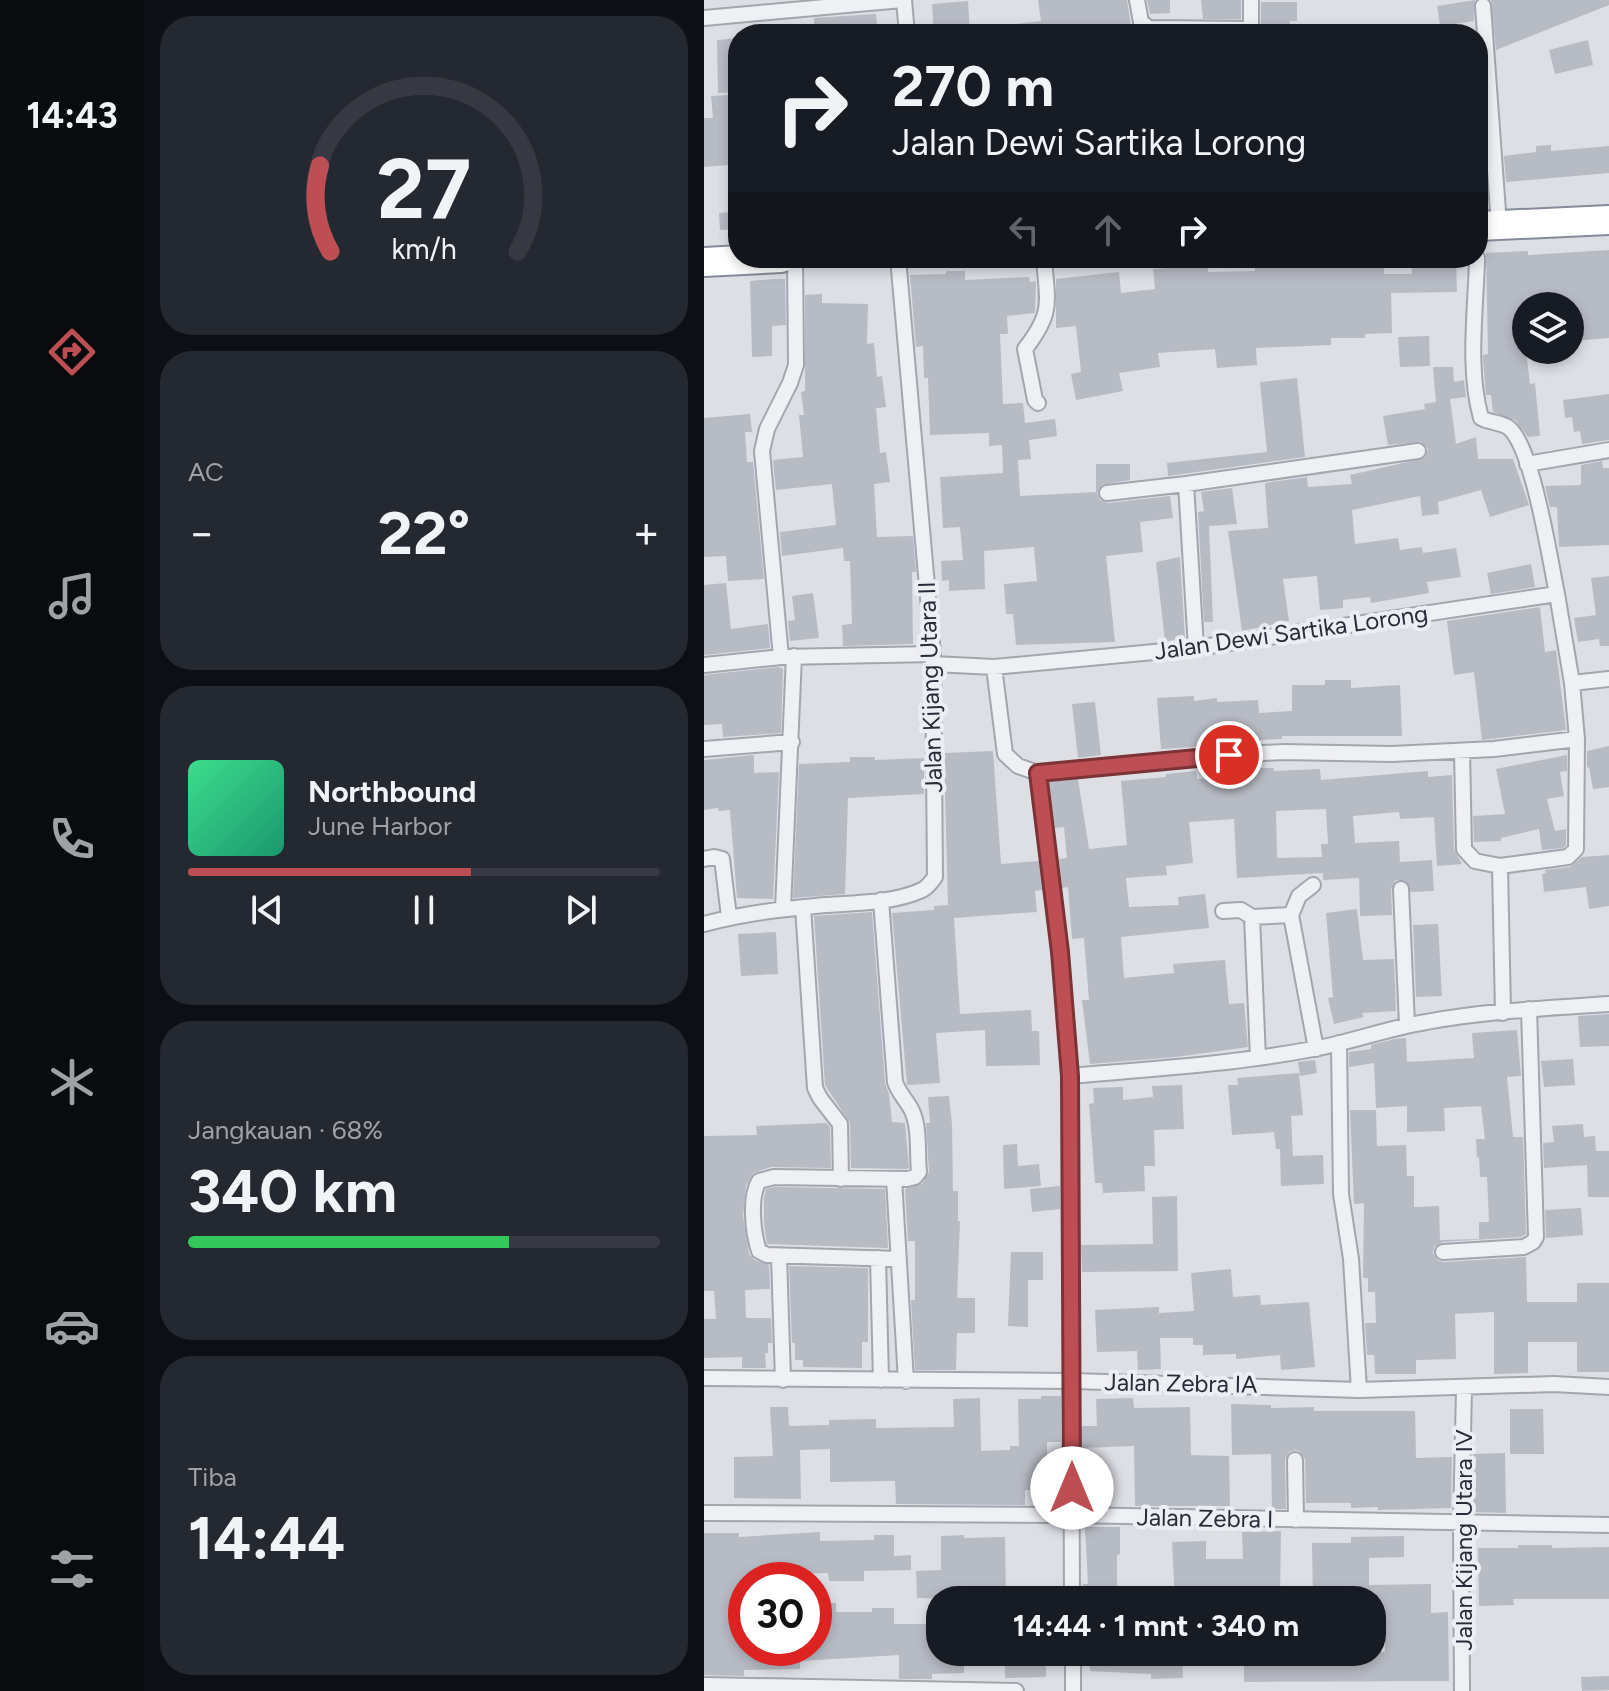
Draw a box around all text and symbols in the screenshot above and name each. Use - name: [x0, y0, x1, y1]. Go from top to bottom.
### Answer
- text: 270 m: [892, 53, 1054, 120]
- icon: right: [760, 56, 864, 160]
- text: 14:43: [26, 94, 118, 137]
- text: Jalan Dewi Sartika Lorong: [892, 121, 1306, 164]
- text: 27: [377, 138, 471, 238]
- icon: left: [1002, 208, 1046, 252]
- icon: ahead: [1086, 208, 1130, 252]
- icon: right: [1170, 208, 1214, 252]
- text: km/h: [391, 232, 457, 266]
- map controls: [1512, 292, 1584, 364]
- button: layers: [1512, 292, 1584, 364]
- icon: directions: [44, 324, 100, 380]
- text: AC: [188, 456, 224, 488]
- text: 22°: [378, 497, 470, 569]
- text: −: [188, 506, 215, 559]
- text: +: [633, 506, 660, 559]
- icon: music: [44, 568, 100, 624]
- street label: Jalan Kijang Utara II: [912, 581, 948, 793]
- street label: Jalan Dewi Sartika Lorong: [1152, 598, 1430, 666]
- pin: [1195, 721, 1263, 789]
- icon: arrive: [1207, 733, 1251, 777]
- text: Northbound: [308, 773, 476, 810]
- text: June Harbor: [308, 810, 452, 842]
- icon: phone: [44, 811, 100, 867]
- icon: previous: [245, 888, 289, 932]
- icon: pause: [402, 888, 446, 932]
- icon: next: [559, 888, 603, 932]
- icon: climate: [44, 1054, 100, 1110]
- text: Jangkauan · 68%: [188, 1114, 383, 1146]
- text: 340 km: [188, 1155, 397, 1227]
- icon: car: [44, 1298, 100, 1354]
- street label: Jalan Zebra IA: [1104, 1367, 1259, 1399]
- street label: Jalan Kijang Utara IV: [1449, 1429, 1478, 1651]
- position arrow: [1030, 1446, 1114, 1530]
- text: Tiba: [188, 1461, 237, 1493]
- text: 14:44: [188, 1502, 345, 1574]
- street label: Jalan Zebra I: [1136, 1502, 1274, 1534]
- icon: filters: [44, 1541, 100, 1597]
- speed limit sign: 30: [728, 1562, 832, 1666]
- text: 14:44 · 1 mnt · 340 m: [1013, 1607, 1299, 1644]

